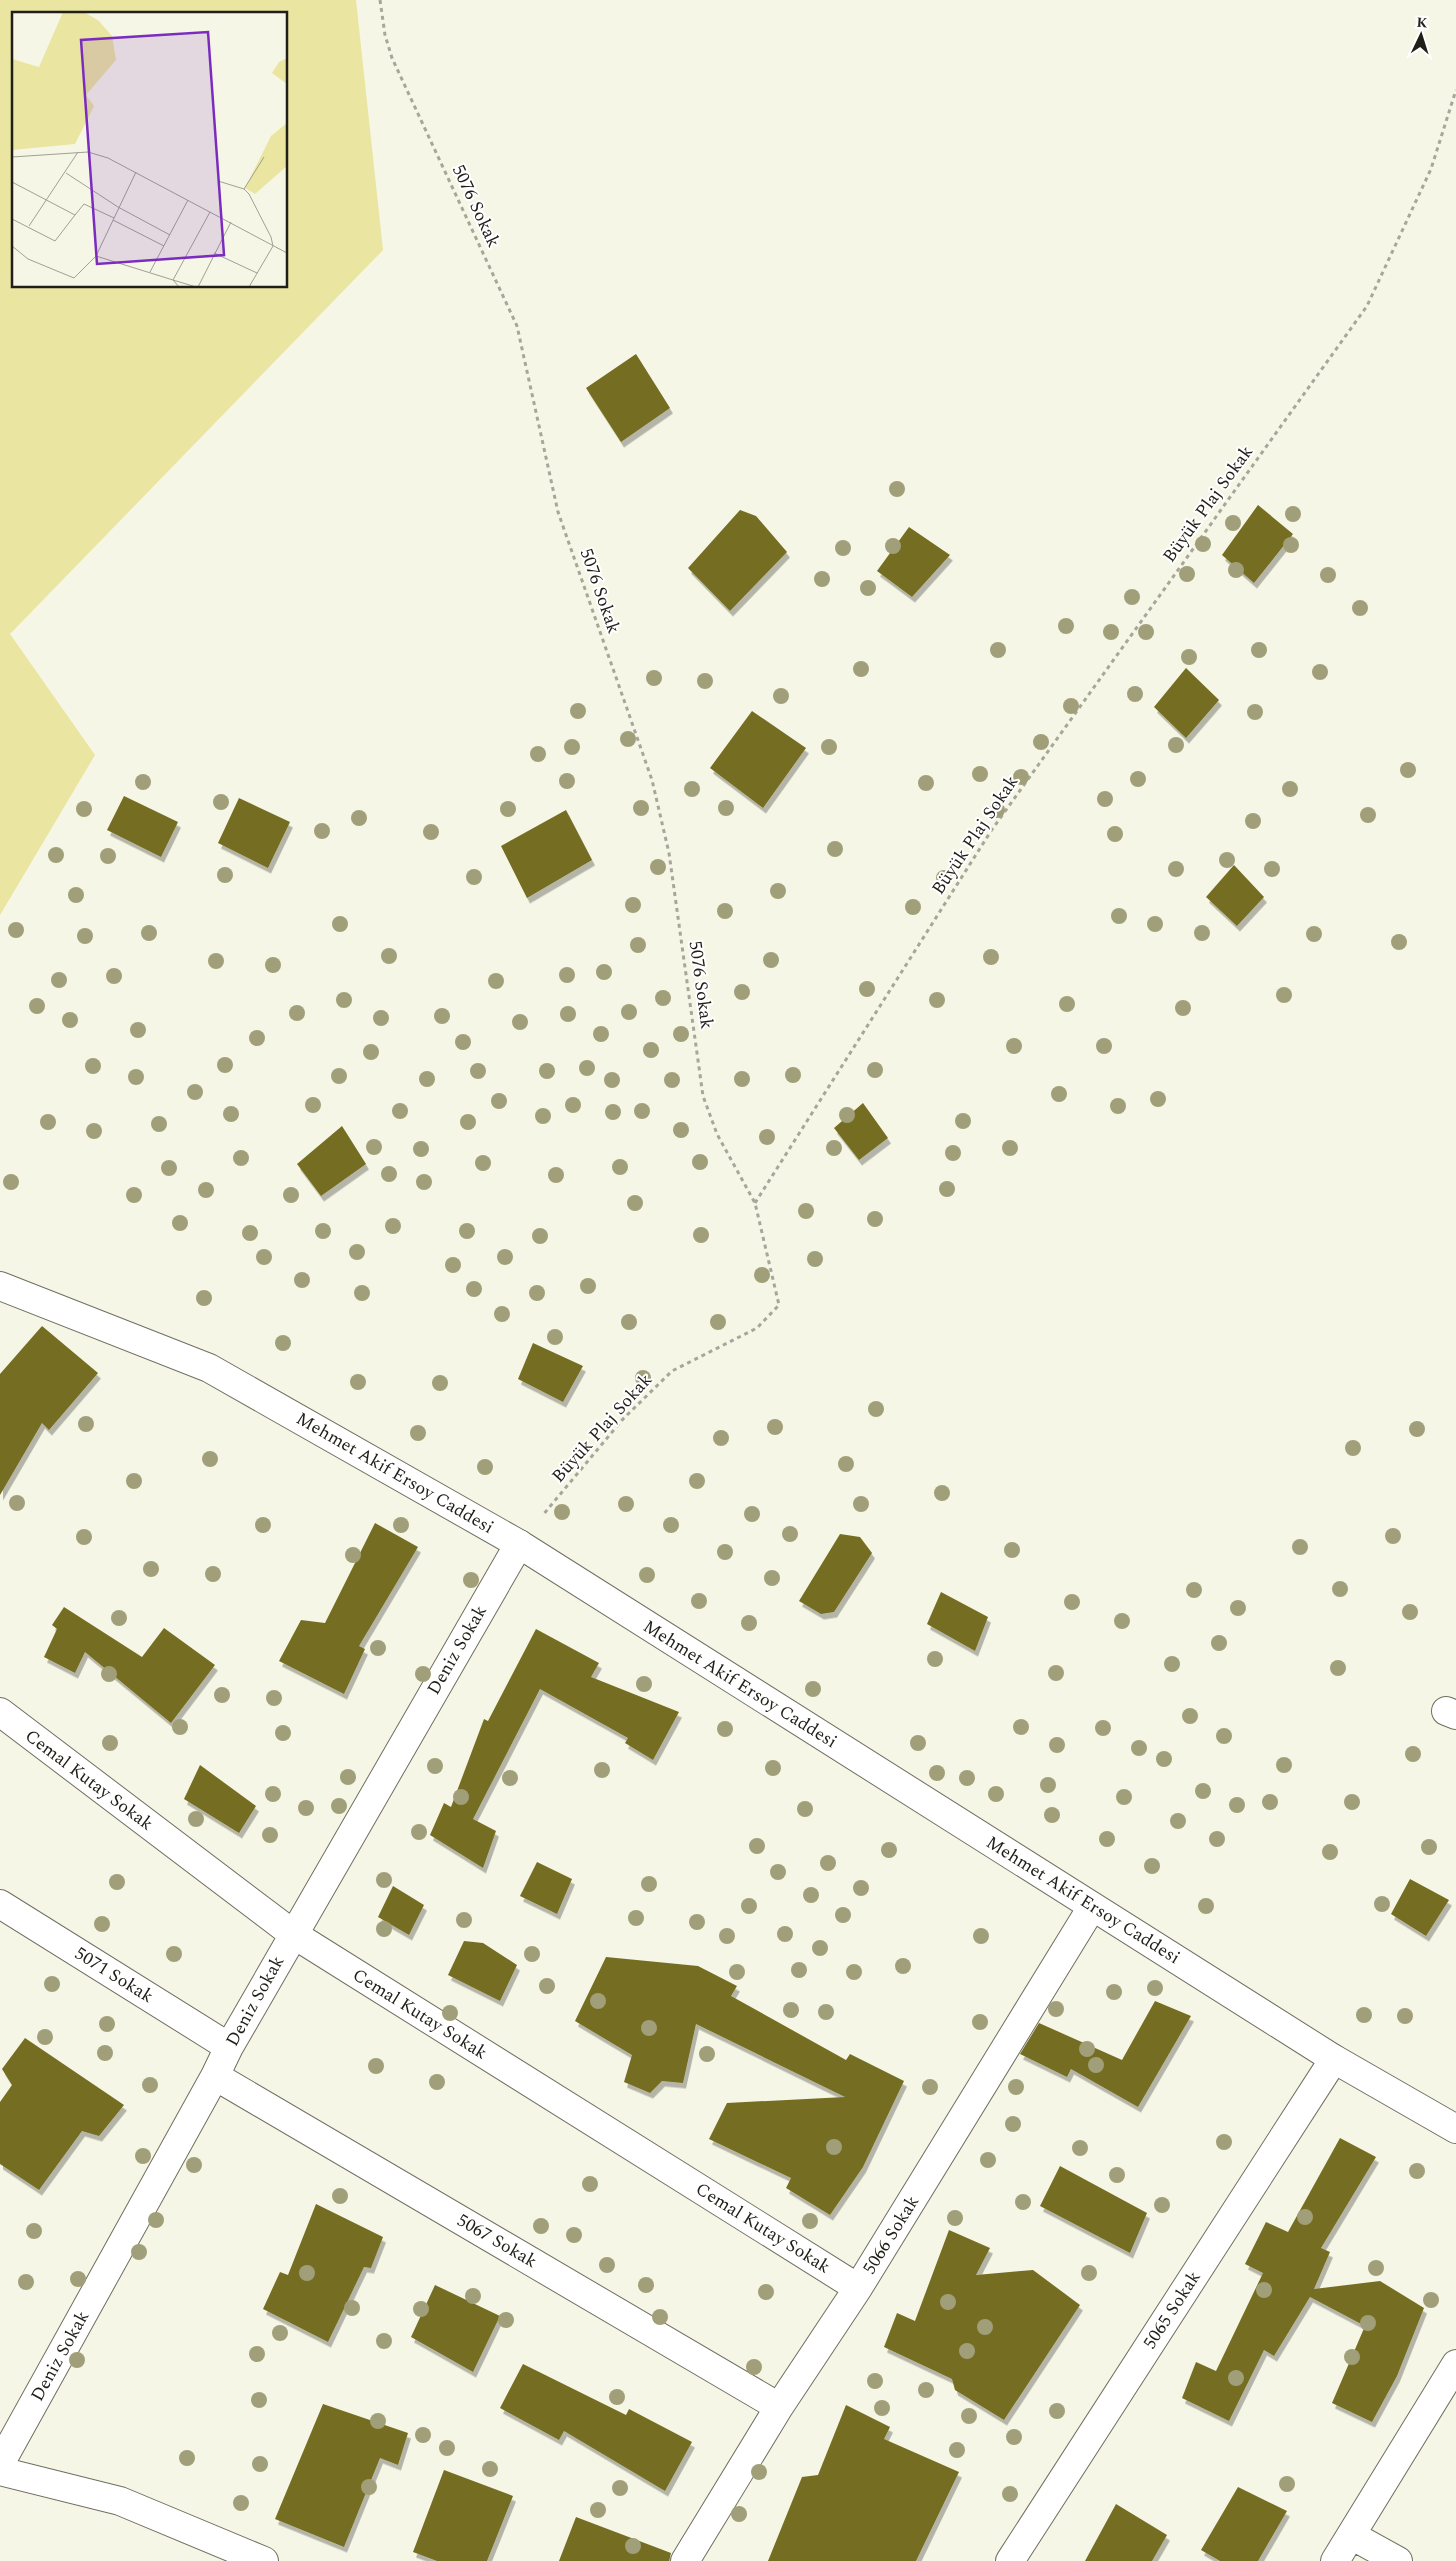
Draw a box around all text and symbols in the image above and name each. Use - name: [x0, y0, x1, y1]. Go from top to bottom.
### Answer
- north arrow: [1396, 10, 1446, 60]
- inset map: [12, 12, 288, 288]
- text: K: [1416, 12, 1428, 33]
- street label: 5076 Sokak: [445, 160, 507, 252]
- street label: Büyük Plaj Sokak: [1156, 440, 1260, 568]
- street label: 5076 Sokak: [573, 545, 627, 637]
- street label: Büyük Plaj Sokak: [925, 770, 1025, 900]
- street label: 5076 Sokak: [681, 939, 721, 1031]
- street label: Büyük Plaj Sokak: [545, 1367, 659, 1489]
- street label: Mehmet Akif Ersoy Caddesi: [291, 1405, 499, 1541]
- street label: Deniz Sokak: [420, 1600, 494, 1700]
- street label: Mehmet Akif Ersoy Caddesi: [638, 1613, 842, 1755]
- street label: Cemal Kutay Sokak: [19, 1723, 159, 1837]
- street label: Mehmet Akif Ersoy Caddesi: [981, 1829, 1185, 1971]
- street label: 5071 Sokak: [69, 1940, 159, 2010]
- street label: Deniz Sokak: [219, 1951, 291, 2051]
- street label: Cemal Kutay Sokak: [347, 1962, 493, 2066]
- street label: Cemal Kutay Sokak: [690, 2176, 836, 2280]
- street label: 5066 Sokak: [856, 2190, 926, 2280]
- street label: 5067 Sokak: [452, 2207, 542, 2275]
- street label: 5065 Sokak: [1137, 2265, 1207, 2355]
- street label: Deniz Sokak: [24, 2306, 96, 2406]

